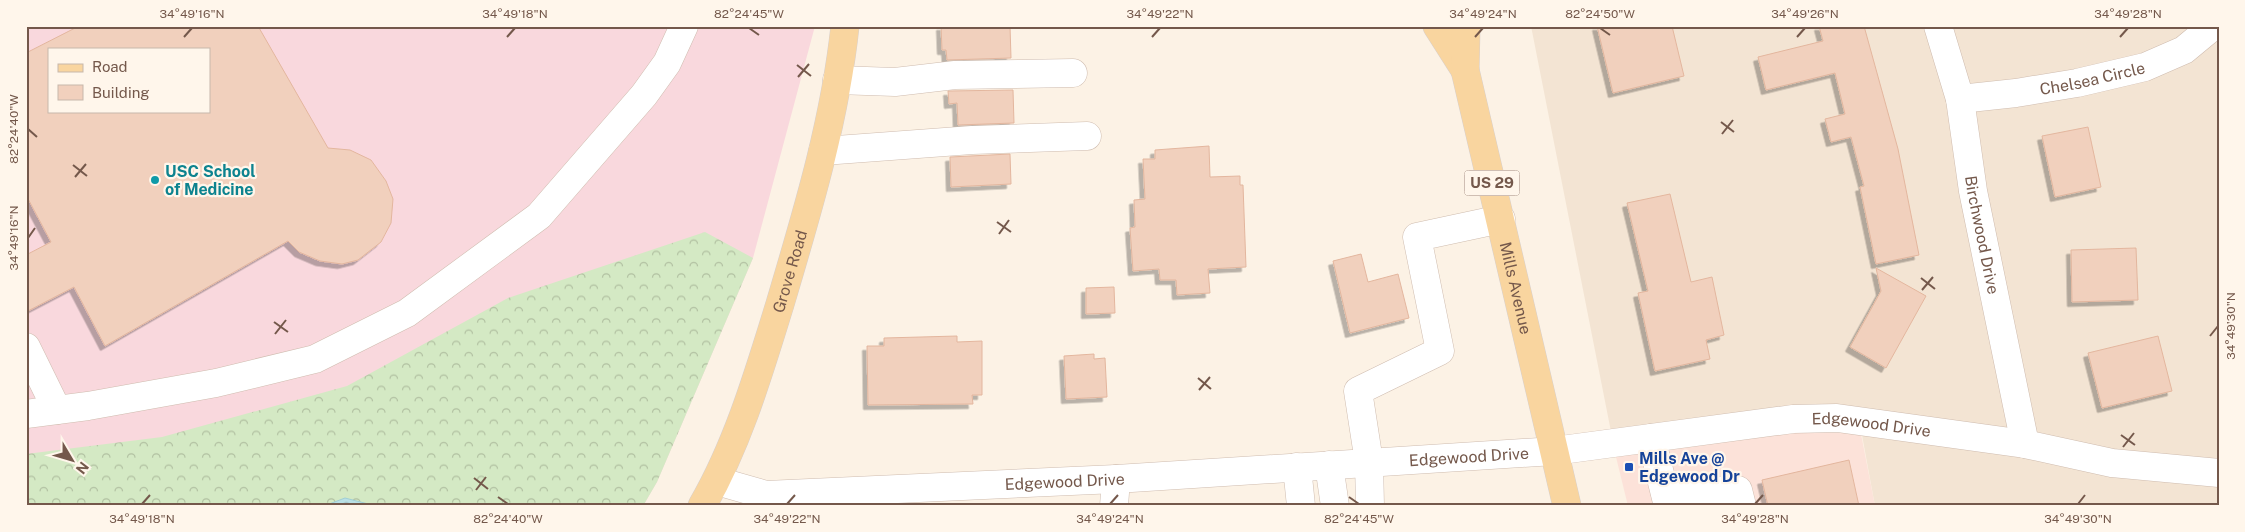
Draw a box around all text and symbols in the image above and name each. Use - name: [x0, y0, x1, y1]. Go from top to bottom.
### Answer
- text: 34°49'16"N: [159, 7, 225, 21]
- text: 34°49'18"N: [482, 7, 548, 21]
- text: 82°24'45"W: [714, 7, 784, 21]
- text: 34°49'22"N: [1126, 7, 1194, 21]
- text: 34°49'24"N: [1449, 7, 1517, 21]
- text: 82°24'50"W: [1565, 7, 1635, 21]
- text: 34°49'26"N: [1771, 7, 1839, 21]
- text: 34°49'28"N: [2094, 7, 2162, 21]
- legend: [48, 48, 210, 112]
- text: Road: [92, 58, 128, 75]
- street label: Chelsea Circle: [2038, 58, 2147, 99]
- text: Building: [92, 84, 150, 101]
- text: 82°24'40"W: [7, 94, 21, 164]
- place label: USC School of Medicine: [165, 162, 256, 199]
- road number: US 29: [1464, 170, 1520, 196]
- marker: USC School of Medicine: [149, 174, 161, 186]
- street label: Birchwood Drive: [1961, 174, 2003, 296]
- text: 34°49'16"N: [7, 205, 21, 271]
- street label: Grove Road: [769, 228, 811, 315]
- street label: Mills Avenue: [1496, 240, 1536, 336]
- text: 34°49'30"N: [2224, 292, 2238, 360]
- street label: Edgewood Drive: [1811, 409, 1932, 441]
- north arrow: [48, 434, 98, 484]
- street label: Edgewood Drive: [1408, 444, 1530, 470]
- place label: Mills Ave @ Edgewood Dr: [1639, 449, 1740, 486]
- text: N: [73, 459, 92, 477]
- marker: Mills Ave @ Edgewood Dr: [1623, 461, 1635, 473]
- street label: Edgewood Drive: [1004, 469, 1125, 494]
- text: 34°49'18"N: [109, 512, 175, 526]
- text: 82°24'40"W: [473, 512, 543, 526]
- text: 34°49'22"N: [753, 512, 821, 526]
- text: 34°49'24"N: [1076, 512, 1144, 526]
- text: 82°24'45"W: [1324, 512, 1394, 526]
- text: 34°49'28"N: [1721, 512, 1789, 526]
- text: 34°49'30"N: [2044, 512, 2112, 526]

